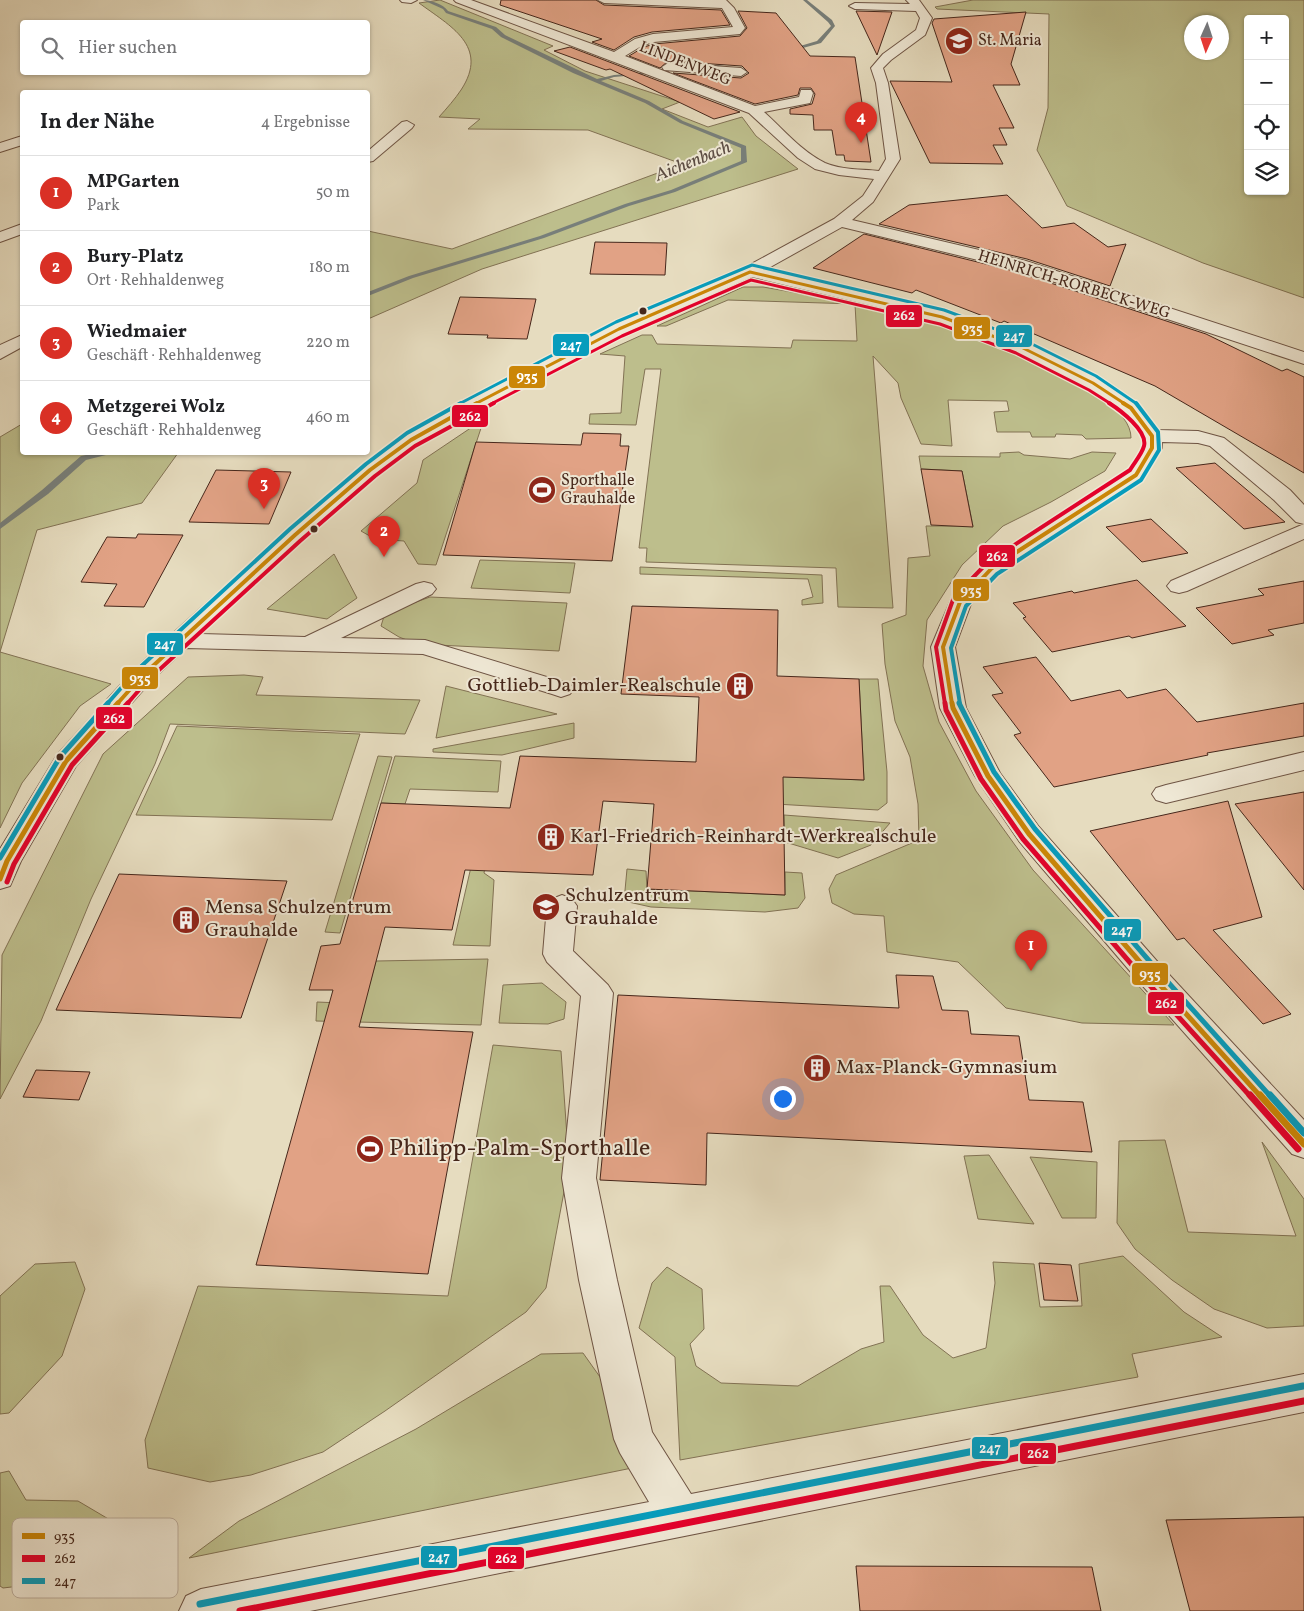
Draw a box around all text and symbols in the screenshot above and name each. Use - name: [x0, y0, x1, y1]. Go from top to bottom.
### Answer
- north arrow: [1184, 15, 1229, 60]
- map controls: [1244, 15, 1289, 195]
- button: +: [1244, 15, 1289, 60]
- search box: [20, 20, 370, 75]
- school or university icon: St. Maria: [944, 26, 974, 56]
- place label: St. Maria: [978, 30, 1042, 52]
- icon: search: [38, 34, 66, 62]
- text: Hier suchen: [78, 35, 177, 61]
- street label: LINDENWEG: [636, 36, 734, 92]
- button: −: [1244, 60, 1289, 105]
- pin: 4: [845, 102, 877, 143]
- button: locate: [1244, 105, 1289, 150]
- text: In der Nähe: [40, 108, 155, 137]
- text: 4 Ergebnisse: [261, 112, 350, 134]
- water label: Aichenbach: [650, 135, 735, 189]
- button: layers: [1244, 150, 1289, 195]
- text: MPGarten: [87, 169, 180, 195]
- text: 1: [53, 182, 59, 204]
- text: 50 m: [316, 182, 350, 204]
- text: Park: [87, 195, 120, 217]
- text: Bury-Platz: [87, 244, 183, 270]
- street label: HEINRICH-RORBECK-WEG: [975, 245, 1173, 325]
- text: 2: [52, 257, 60, 279]
- text: 180 m: [309, 257, 350, 279]
- text: Ort · Rehhaldenweg: [87, 270, 224, 292]
- line badge: 262: [885, 304, 923, 328]
- unlabelled marker: [638, 306, 648, 316]
- text: 262: [893, 307, 915, 326]
- line badge: 935: [953, 316, 991, 340]
- text: Wiedmaier: [87, 319, 187, 345]
- text: 935: [961, 320, 983, 339]
- line badge: 247: [995, 324, 1033, 348]
- text: 247: [1003, 328, 1025, 347]
- text: 3: [52, 332, 60, 354]
- text: 220 m: [306, 332, 350, 354]
- line badge: 247: [552, 333, 590, 357]
- text: 247: [560, 337, 582, 356]
- text: Geschäft · Rehhaldenweg: [87, 345, 261, 367]
- line badge: 935: [508, 365, 546, 389]
- text: 935: [516, 368, 538, 387]
- text: Metzgerei Wolz: [87, 394, 225, 420]
- line badge: 262: [451, 404, 489, 428]
- text: 4: [51, 407, 61, 429]
- text: 460 m: [306, 407, 350, 429]
- text: 262: [459, 408, 481, 427]
- text: Geschäft · Rehhaldenweg: [87, 420, 261, 442]
- pin: 3: [248, 468, 280, 509]
- place label: Sporthalle Grauhalde: [561, 470, 635, 510]
- sports icon: Sporthalle Grauhalde: [527, 475, 557, 505]
- pin: 2: [368, 516, 400, 557]
- unlabelled marker: [309, 524, 319, 534]
- line badge: 262: [978, 544, 1016, 568]
- text: 262: [986, 548, 1008, 567]
- line badge: 935: [952, 578, 990, 602]
- text: 935: [960, 582, 982, 601]
- line badge: 247: [146, 632, 184, 656]
- text: 247: [154, 636, 176, 655]
- line badge: 935: [121, 666, 159, 690]
- text: 935: [129, 670, 151, 689]
- building icon: Gottlieb-Daimler-Realschule: [725, 671, 755, 701]
- place label: Gottlieb-Daimler-Realschule: [467, 672, 721, 700]
- line badge: 262: [95, 706, 133, 730]
- text: 262: [103, 710, 125, 729]
- unlabelled marker: [55, 752, 65, 762]
- building icon: Karl-Friedrich-Reinhardt-Werkrealschule: [536, 822, 566, 852]
- place label: Karl-Friedrich-Reinhardt-Werkrealschule: [570, 823, 937, 851]
- place label: Schulzentrum Grauhalde: [565, 882, 689, 933]
- school or university icon: Schulzentrum Grauhalde: [531, 892, 561, 922]
- place label: Mensa Schulzentrum Grauhalde: [205, 894, 392, 945]
- building icon: Mensa Schulzentrum Grauhalde: [171, 905, 201, 935]
- line badge: 247: [1103, 918, 1142, 942]
- text: 247: [1111, 922, 1133, 941]
- pin: 1: [1015, 930, 1047, 971]
- line badge: 935: [1131, 962, 1169, 986]
- text: 935: [1139, 966, 1161, 985]
- line badge: 262: [1147, 991, 1185, 1015]
- text: 262: [1155, 995, 1177, 1014]
- building icon: Max-Planck-Gymnasium: [802, 1053, 832, 1083]
- place label: Max-Planck-Gymnasium: [836, 1054, 1057, 1082]
- your location: [770, 1086, 796, 1112]
- place label: Philipp-Palm-Sporthalle: [389, 1132, 650, 1166]
- sports icon: Philipp-Palm-Sporthalle: [355, 1134, 385, 1164]
- line badge: 247: [971, 1436, 1009, 1460]
- text: 247: [979, 1440, 1001, 1459]
- line badge: 262: [1019, 1442, 1057, 1465]
- text: 262: [1027, 1445, 1049, 1464]
- legend: [12, 1518, 178, 1598]
- text: 935: [54, 1528, 75, 1547]
- line badge: 247: [420, 1545, 458, 1569]
- line badge: 262: [487, 1546, 525, 1570]
- text: 247: [428, 1549, 450, 1568]
- text: 262: [54, 1550, 76, 1569]
- text: 262: [495, 1550, 517, 1569]
- text: 247: [54, 1573, 76, 1592]

